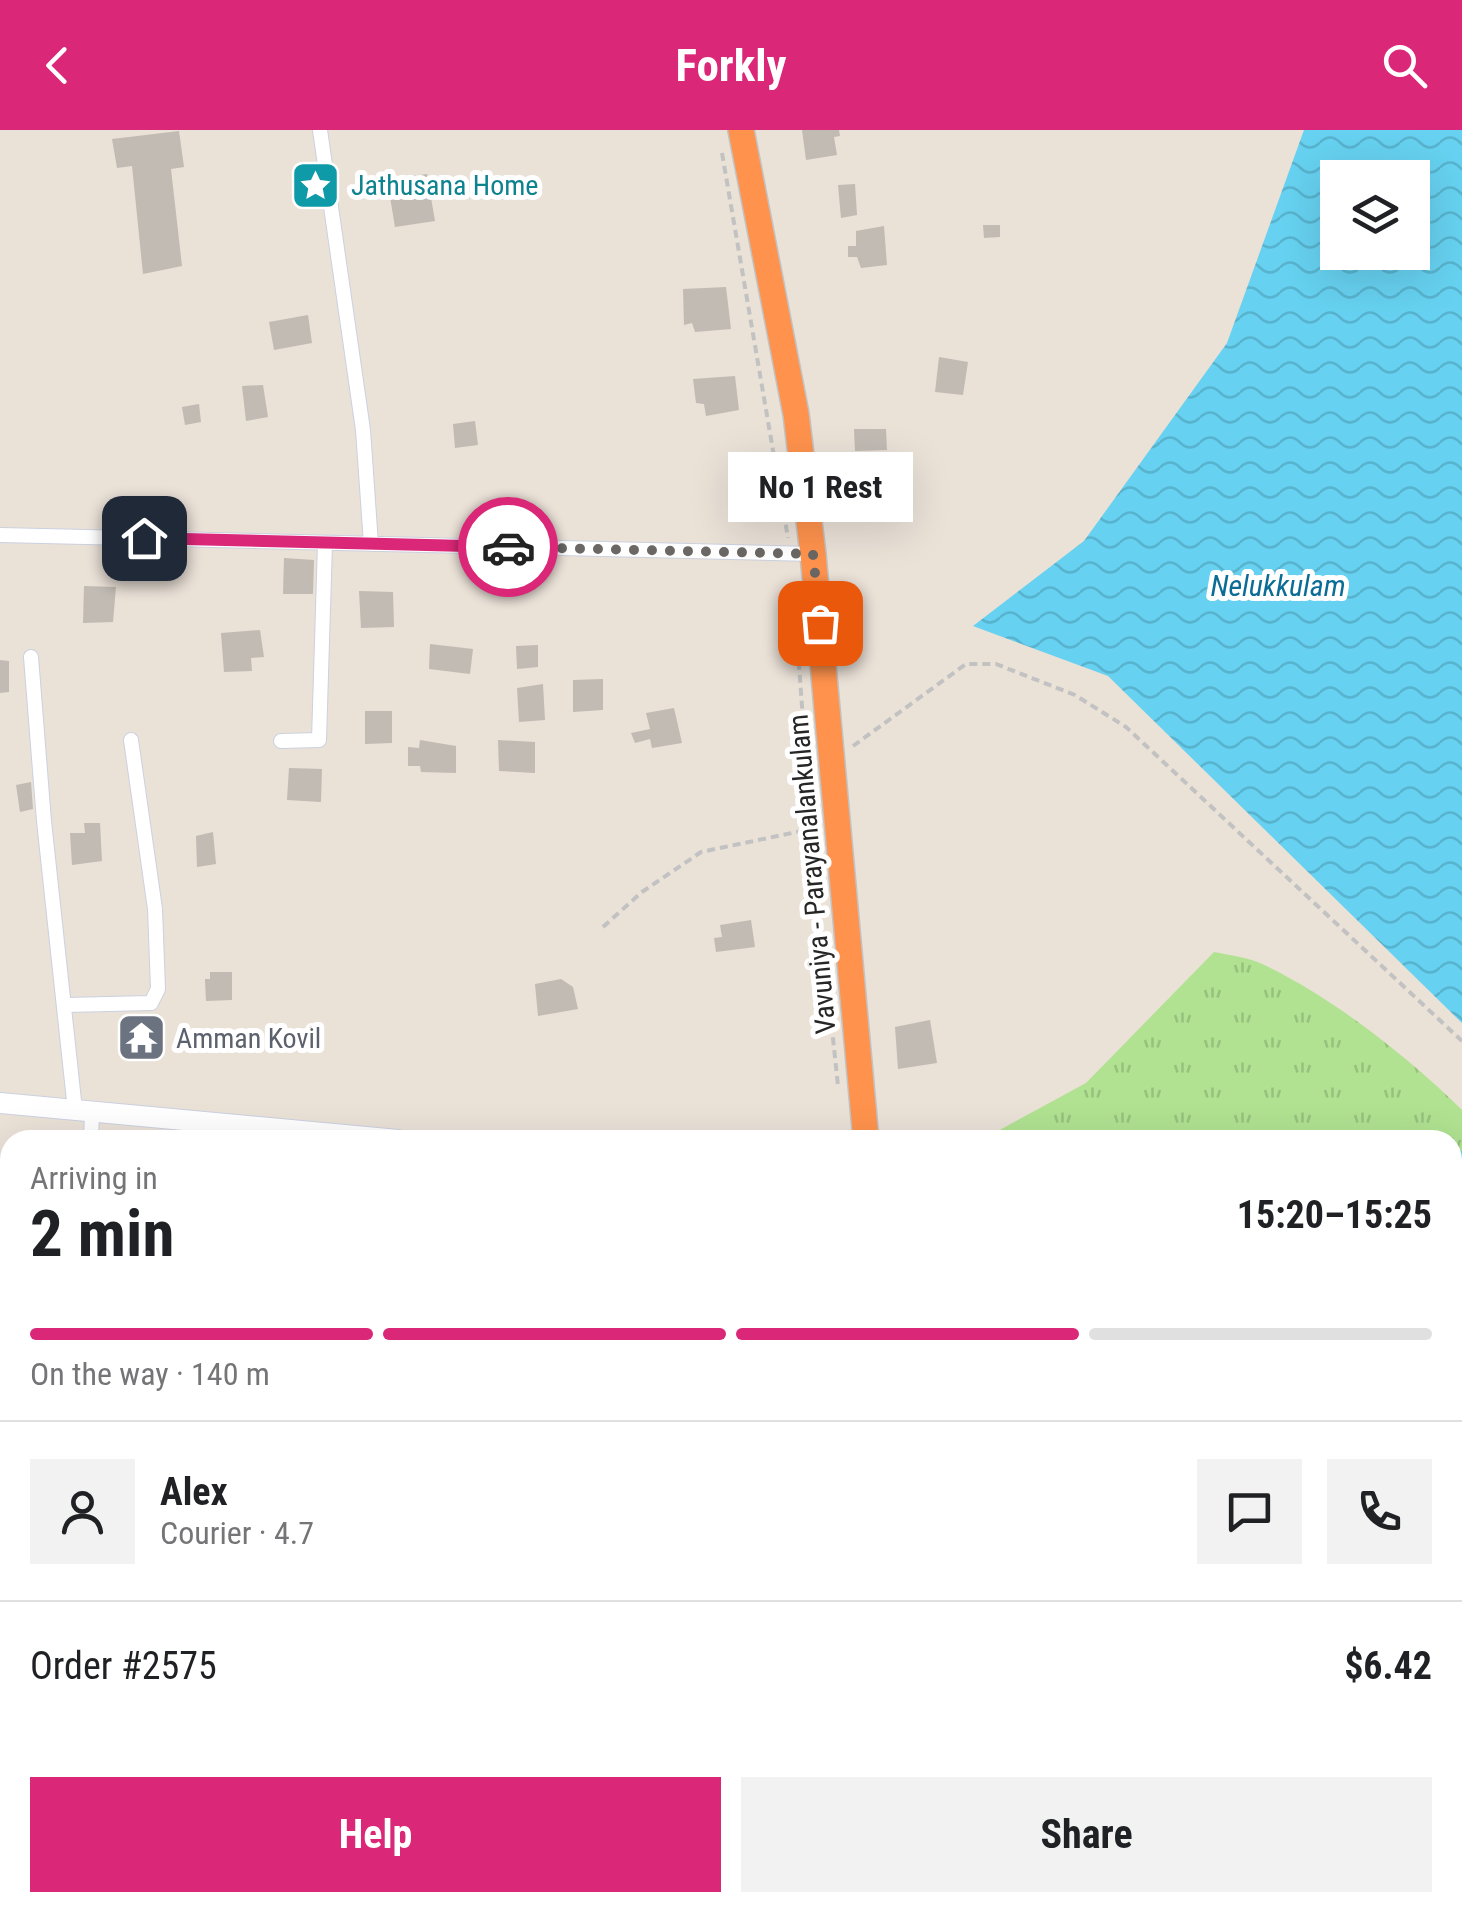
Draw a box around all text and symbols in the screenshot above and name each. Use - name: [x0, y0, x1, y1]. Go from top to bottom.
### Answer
- icon: back: [30, 38, 85, 93]
- icon: search: [1377, 38, 1432, 93]
- text: Forkly: [675, 39, 787, 92]
- place icon: Jathusana Home: [290, 159, 342, 211]
- map controls: [1320, 160, 1430, 270]
- button: layers: [1320, 160, 1430, 270]
- place label: Jathusana Home: [351, 169, 539, 202]
- callout: No 1 Rest: [728, 453, 912, 523]
- text: No 1 Rest: [759, 468, 882, 506]
- pin: [102, 496, 187, 581]
- courier: [458, 497, 558, 597]
- icon: home: [117, 511, 172, 566]
- icon: car: [481, 520, 536, 575]
- water label: Nelukkulam: [1210, 568, 1346, 603]
- pin: [778, 581, 863, 666]
- icon: bag: [793, 596, 848, 651]
- street label: Vavuniya - Parayanalankulam: [782, 713, 842, 1035]
- temple icon: Amman Kovil: [115, 1012, 167, 1064]
- place label: Amman Kovil: [176, 1022, 321, 1055]
- text: Arriving in: [30, 1159, 158, 1197]
- text: 15:20–15:25: [1237, 1193, 1432, 1237]
- text: 2 min: [30, 1196, 174, 1272]
- text: On the way · 140 m: [30, 1355, 270, 1393]
- button: person: [30, 1459, 135, 1564]
- button: chat: [1197, 1459, 1302, 1564]
- button: phone: [1327, 1459, 1432, 1564]
- text: Alex: [160, 1470, 228, 1514]
- text: Courier · 4.7: [160, 1514, 314, 1552]
- text: Order #2575: [30, 1644, 217, 1688]
- text: $6.42: [1344, 1644, 1432, 1688]
- button: Help: [30, 1777, 721, 1892]
- button: Share: [741, 1777, 1432, 1892]

